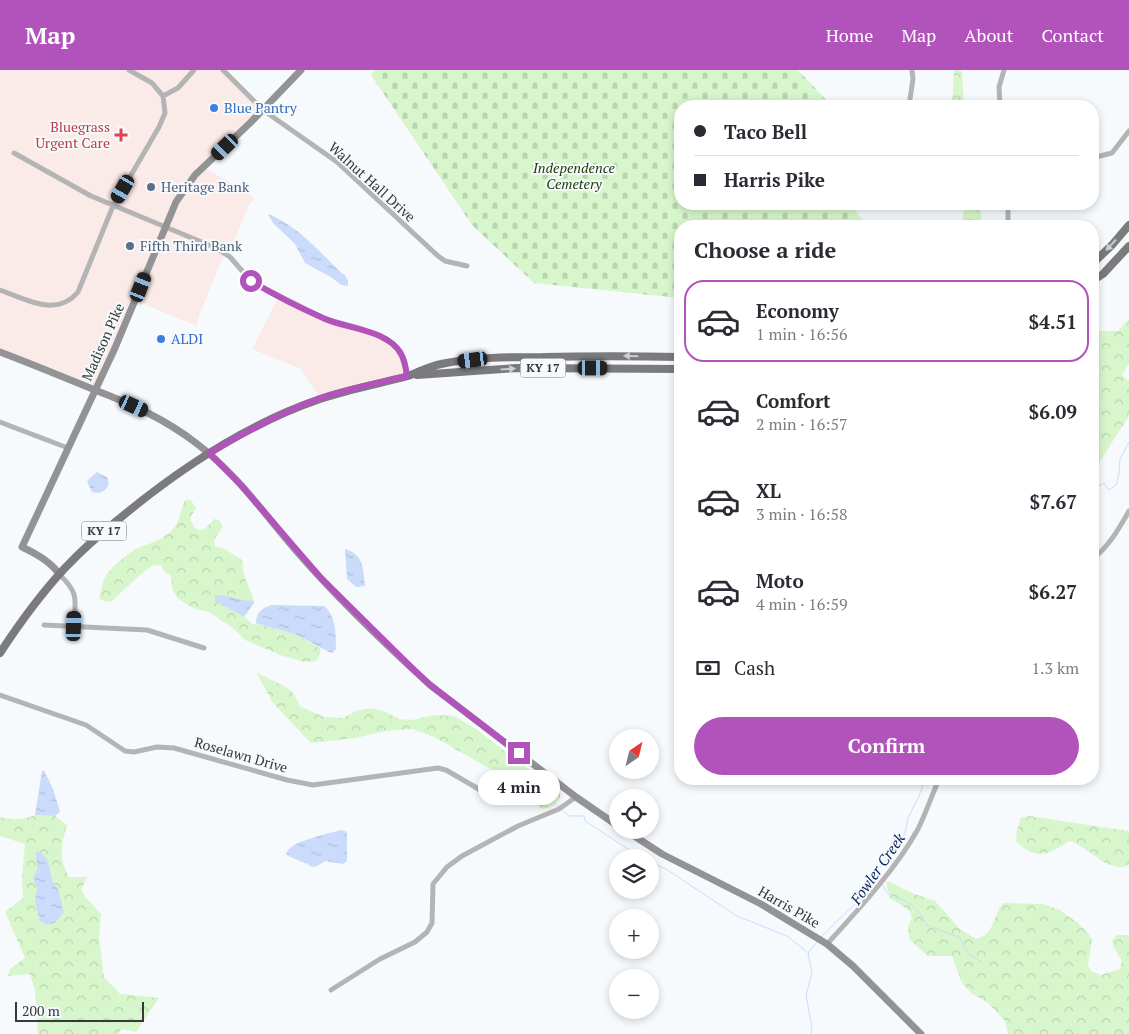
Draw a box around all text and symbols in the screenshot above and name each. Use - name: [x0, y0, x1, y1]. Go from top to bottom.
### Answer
- text: Map: [25, 19, 75, 51]
- text: Home: [826, 23, 873, 47]
- text: Map: [901, 23, 936, 47]
- text: About: [964, 23, 1013, 47]
- text: Contact: [1041, 23, 1104, 47]
- place label: Blue Pantry: [224, 98, 298, 117]
- marker: Blue Pantry: [208, 102, 220, 114]
- place label: Bluegrass Urgent Care: [35, 117, 110, 152]
- text: Taco Bell: [724, 119, 807, 144]
- marker: Bluegrass Urgent Care: [114, 128, 128, 142]
- car: [208, 131, 241, 163]
- street label: Walnut Hall Drive: [325, 137, 420, 226]
- park label: Independence Cemetery: [532, 158, 616, 193]
- text: Harris Pike: [724, 167, 825, 192]
- car: [109, 172, 136, 206]
- place label: Heritage Bank: [161, 177, 250, 196]
- marker: Heritage Bank: [145, 181, 157, 193]
- text: Choose a ride: [694, 235, 836, 264]
- place label: Fifth Third Bank: [140, 236, 243, 255]
- one-way arrow: [1106, 239, 1117, 252]
- marker: Fifth Third Bank: [124, 240, 136, 252]
- car: [128, 270, 153, 304]
- route start: [240, 270, 262, 292]
- text: Economy: [756, 298, 839, 323]
- icon: car: [696, 299, 741, 344]
- street label: Madison Pike: [77, 300, 128, 384]
- text: $4.51: [1028, 309, 1077, 334]
- text: 1 min · 16:56: [756, 323, 848, 345]
- place label: ALDI: [171, 329, 203, 348]
- marker: ALDI: [155, 333, 167, 345]
- car: [457, 351, 488, 369]
- one-way arrow: [623, 352, 639, 360]
- road number: KY 17: [520, 358, 566, 378]
- car: [578, 361, 608, 376]
- one-way arrow: [500, 364, 516, 372]
- text: Comfort: [756, 388, 831, 413]
- icon: car: [696, 389, 741, 434]
- car: [117, 393, 150, 419]
- text: $6.09: [1028, 399, 1077, 424]
- text: 2 min · 16:57: [756, 413, 848, 435]
- text: XL: [756, 478, 781, 503]
- icon: car: [696, 479, 741, 524]
- text: $7.67: [1029, 489, 1077, 514]
- text: 3 min · 16:58: [756, 503, 848, 525]
- road number: KY 17: [82, 522, 126, 541]
- text: Moto: [756, 568, 804, 593]
- icon: car: [696, 569, 741, 614]
- text: $6.27: [1028, 579, 1077, 604]
- text: 4 min · 16:59: [756, 593, 848, 615]
- car: [65, 611, 82, 641]
- icon: cash: [694, 654, 722, 682]
- text: Cash: [734, 655, 775, 680]
- text: 1.3 km: [1032, 657, 1079, 679]
- button: Confirm: [694, 717, 1079, 775]
- north arrow: [609, 729, 659, 779]
- map controls: [609, 729, 659, 1019]
- street label: Roselawn Drive: [192, 732, 290, 777]
- route end: [508, 742, 530, 764]
- callout: 4 min: [478, 770, 560, 806]
- text: 4 min: [497, 776, 541, 798]
- button: locate: [609, 789, 659, 839]
- water label: Fowler Creek: [845, 828, 909, 909]
- button: layers: [609, 849, 659, 899]
- street label: Harris Pike: [755, 881, 824, 932]
- button: +: [609, 909, 659, 959]
- button: −: [609, 969, 659, 1019]
- scale bar: [15, 999, 144, 1022]
- text: 200 m: [22, 1001, 60, 1020]

